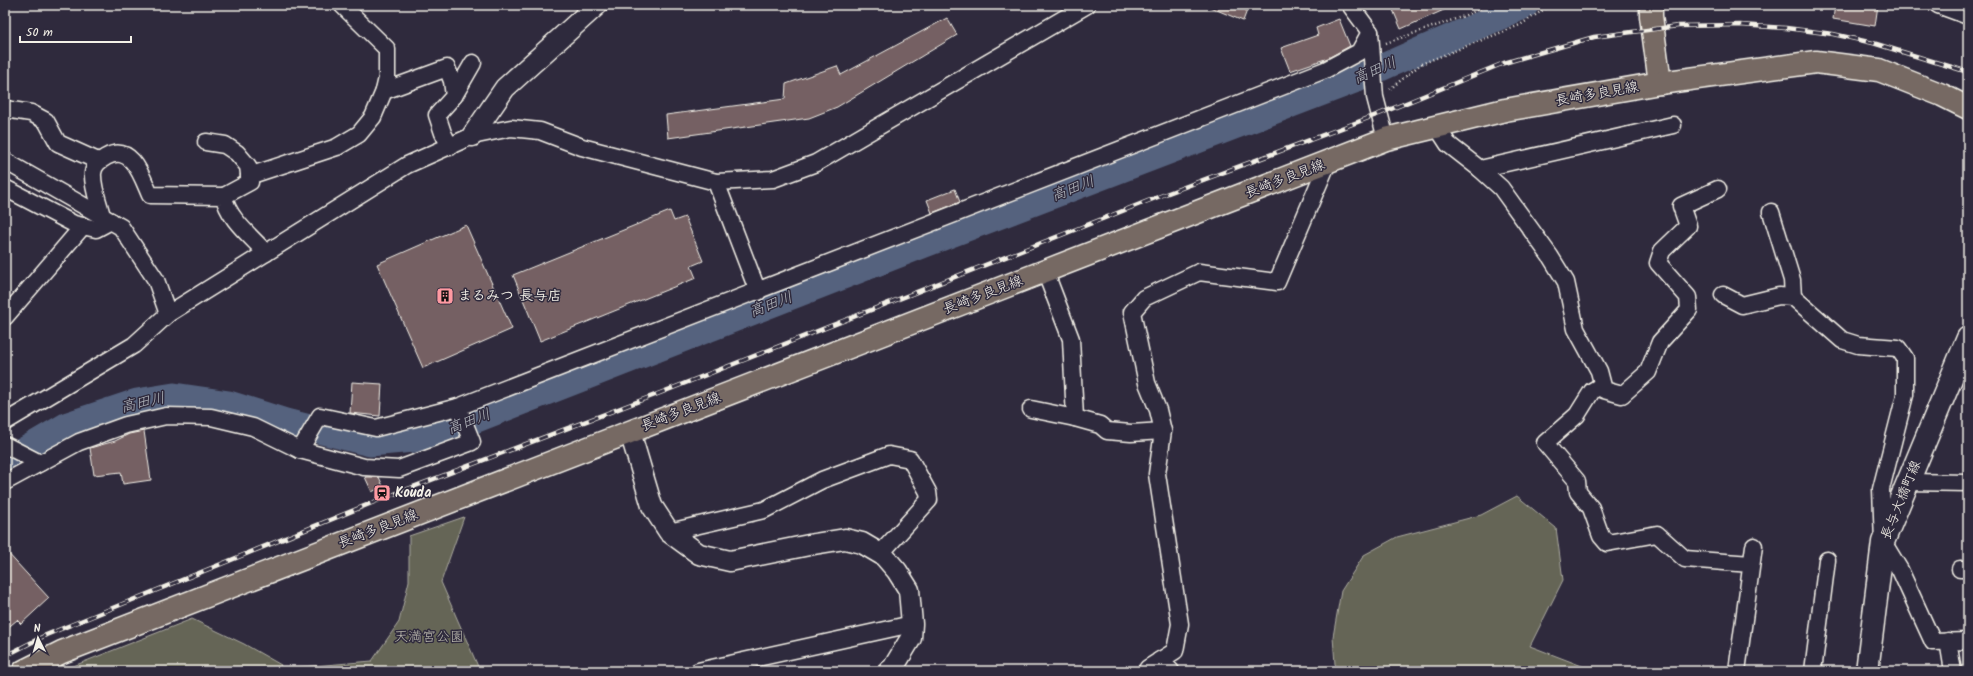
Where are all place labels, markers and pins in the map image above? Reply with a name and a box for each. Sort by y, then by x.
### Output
place label: まるみつ 長与店 [458,285,561,307]
building icon: まるみつ 長与店 [435,286,455,306]
place label: Kouda [395,482,431,504]
station icon: Kouda [372,483,392,503]

